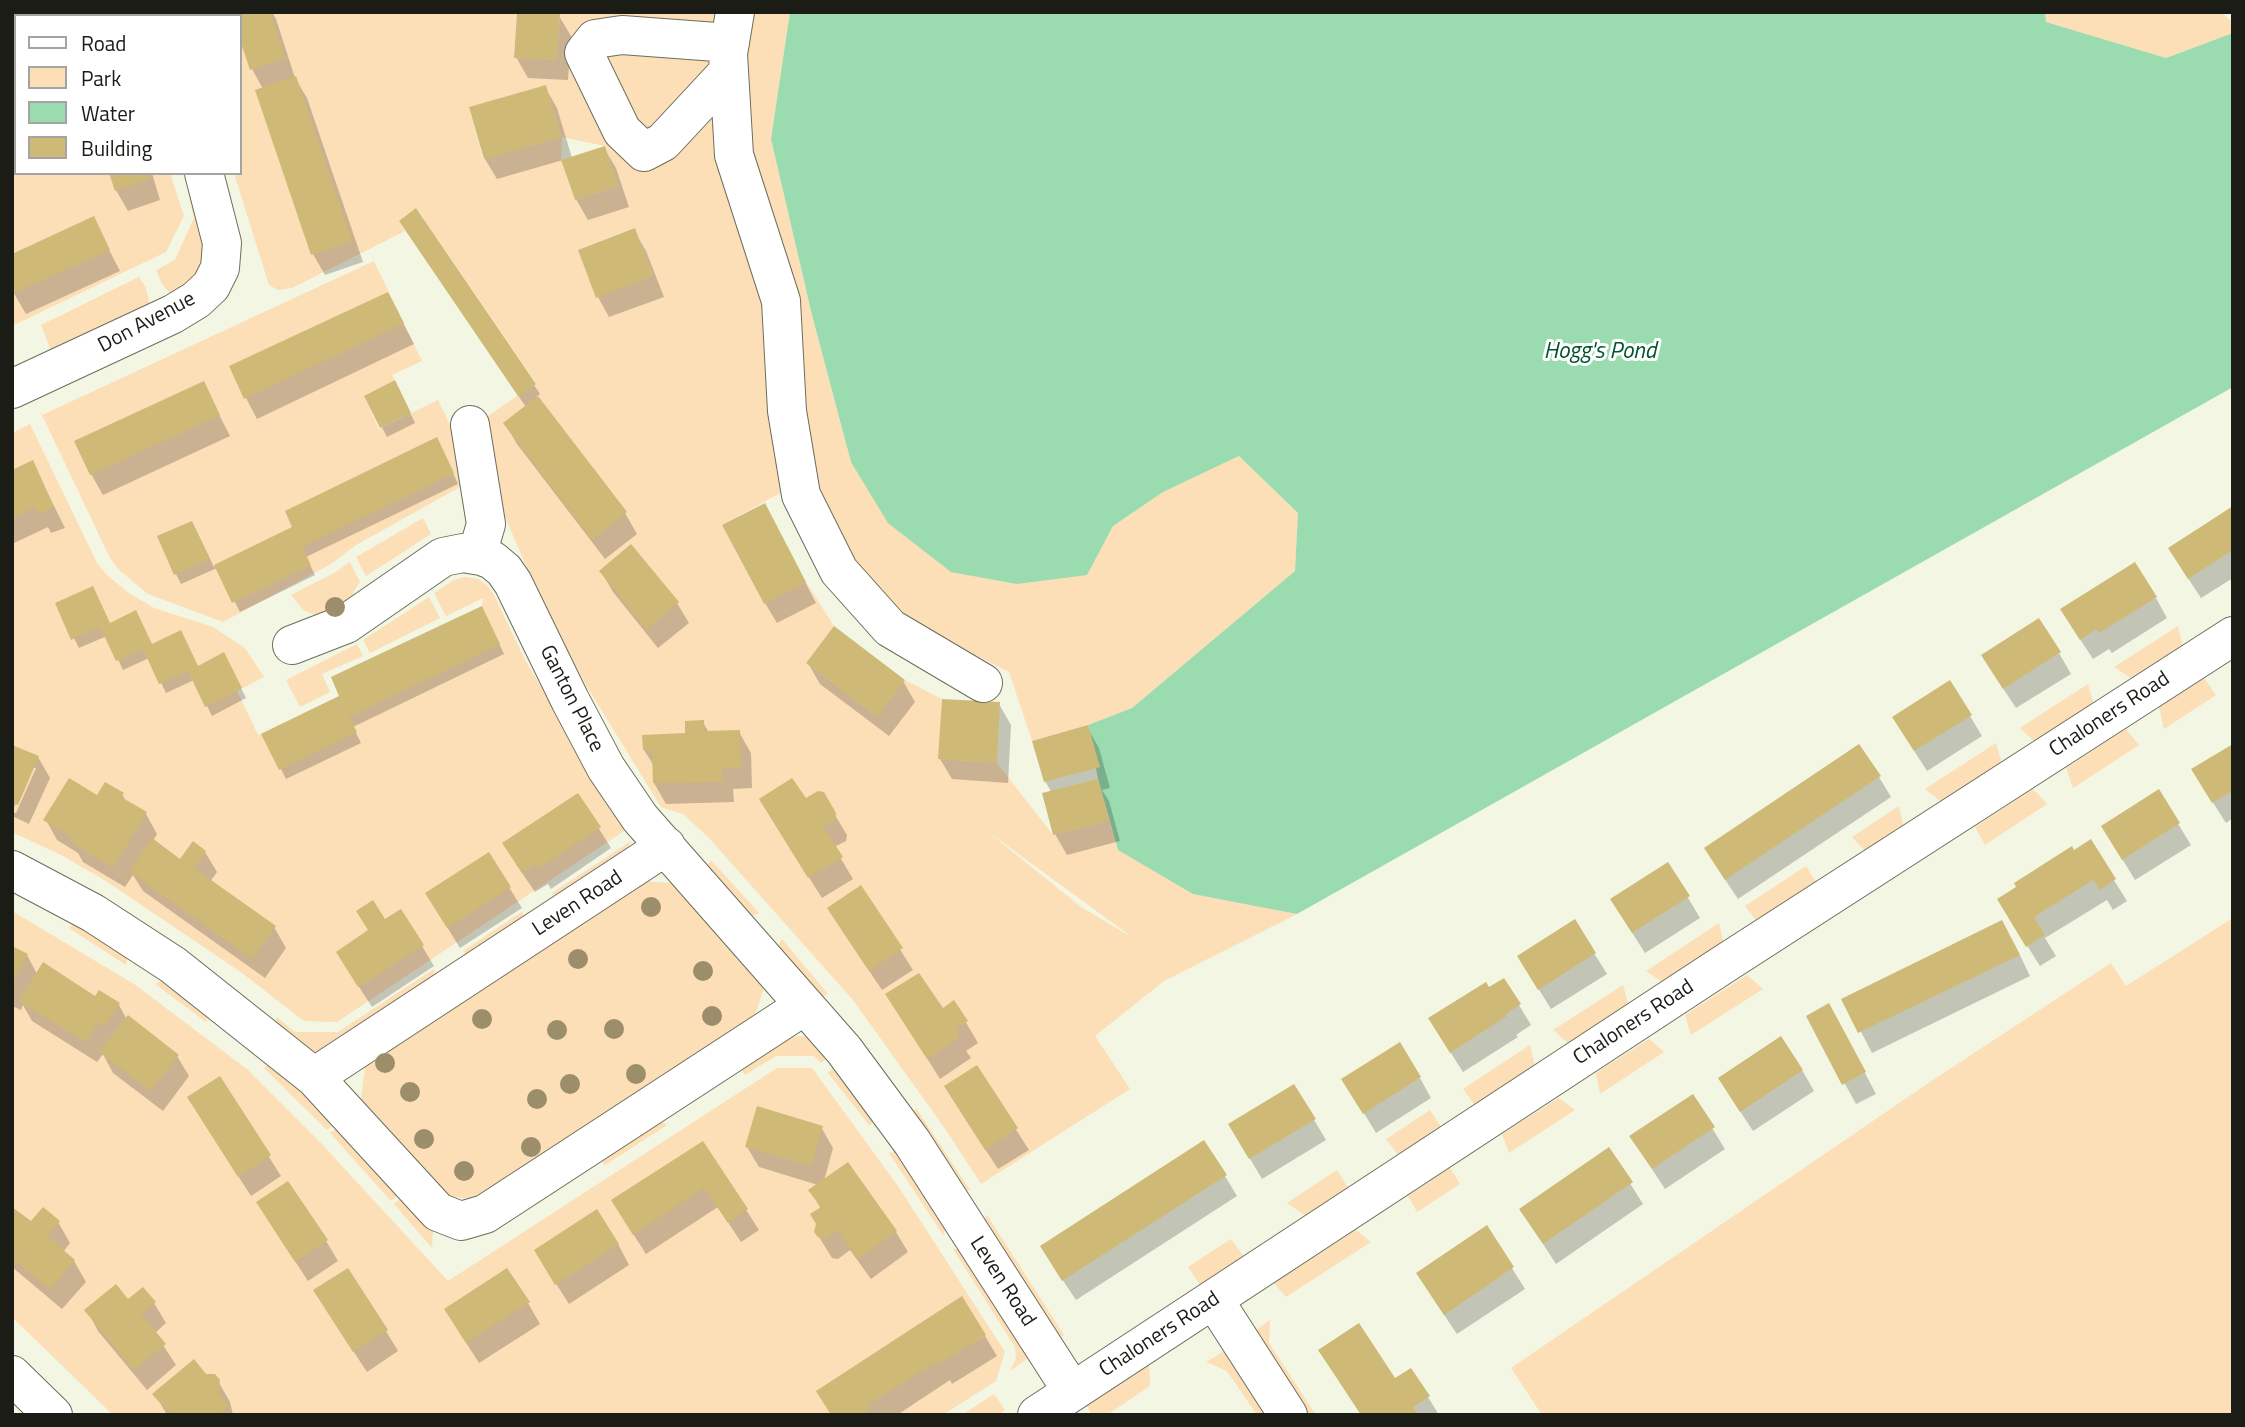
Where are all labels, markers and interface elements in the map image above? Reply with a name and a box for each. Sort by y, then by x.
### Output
legend [14,14,242,175]
text: Road [81,27,126,59]
text: Park [81,62,121,94]
text: Water [81,97,135,129]
text: Building [81,132,152,164]
street label: Don Avenue [94,287,200,359]
water label: Hogg's Pond [1544,338,1656,366]
street label: Ganton Place [533,641,609,757]
street label: Chaloners Road [2045,667,2175,763]
street label: Leven Road [528,866,628,942]
street label: Chaloners Road [1569,975,1699,1071]
street label: Leven Road [964,1232,1040,1332]
street label: Chaloners Road [1095,1287,1225,1383]

